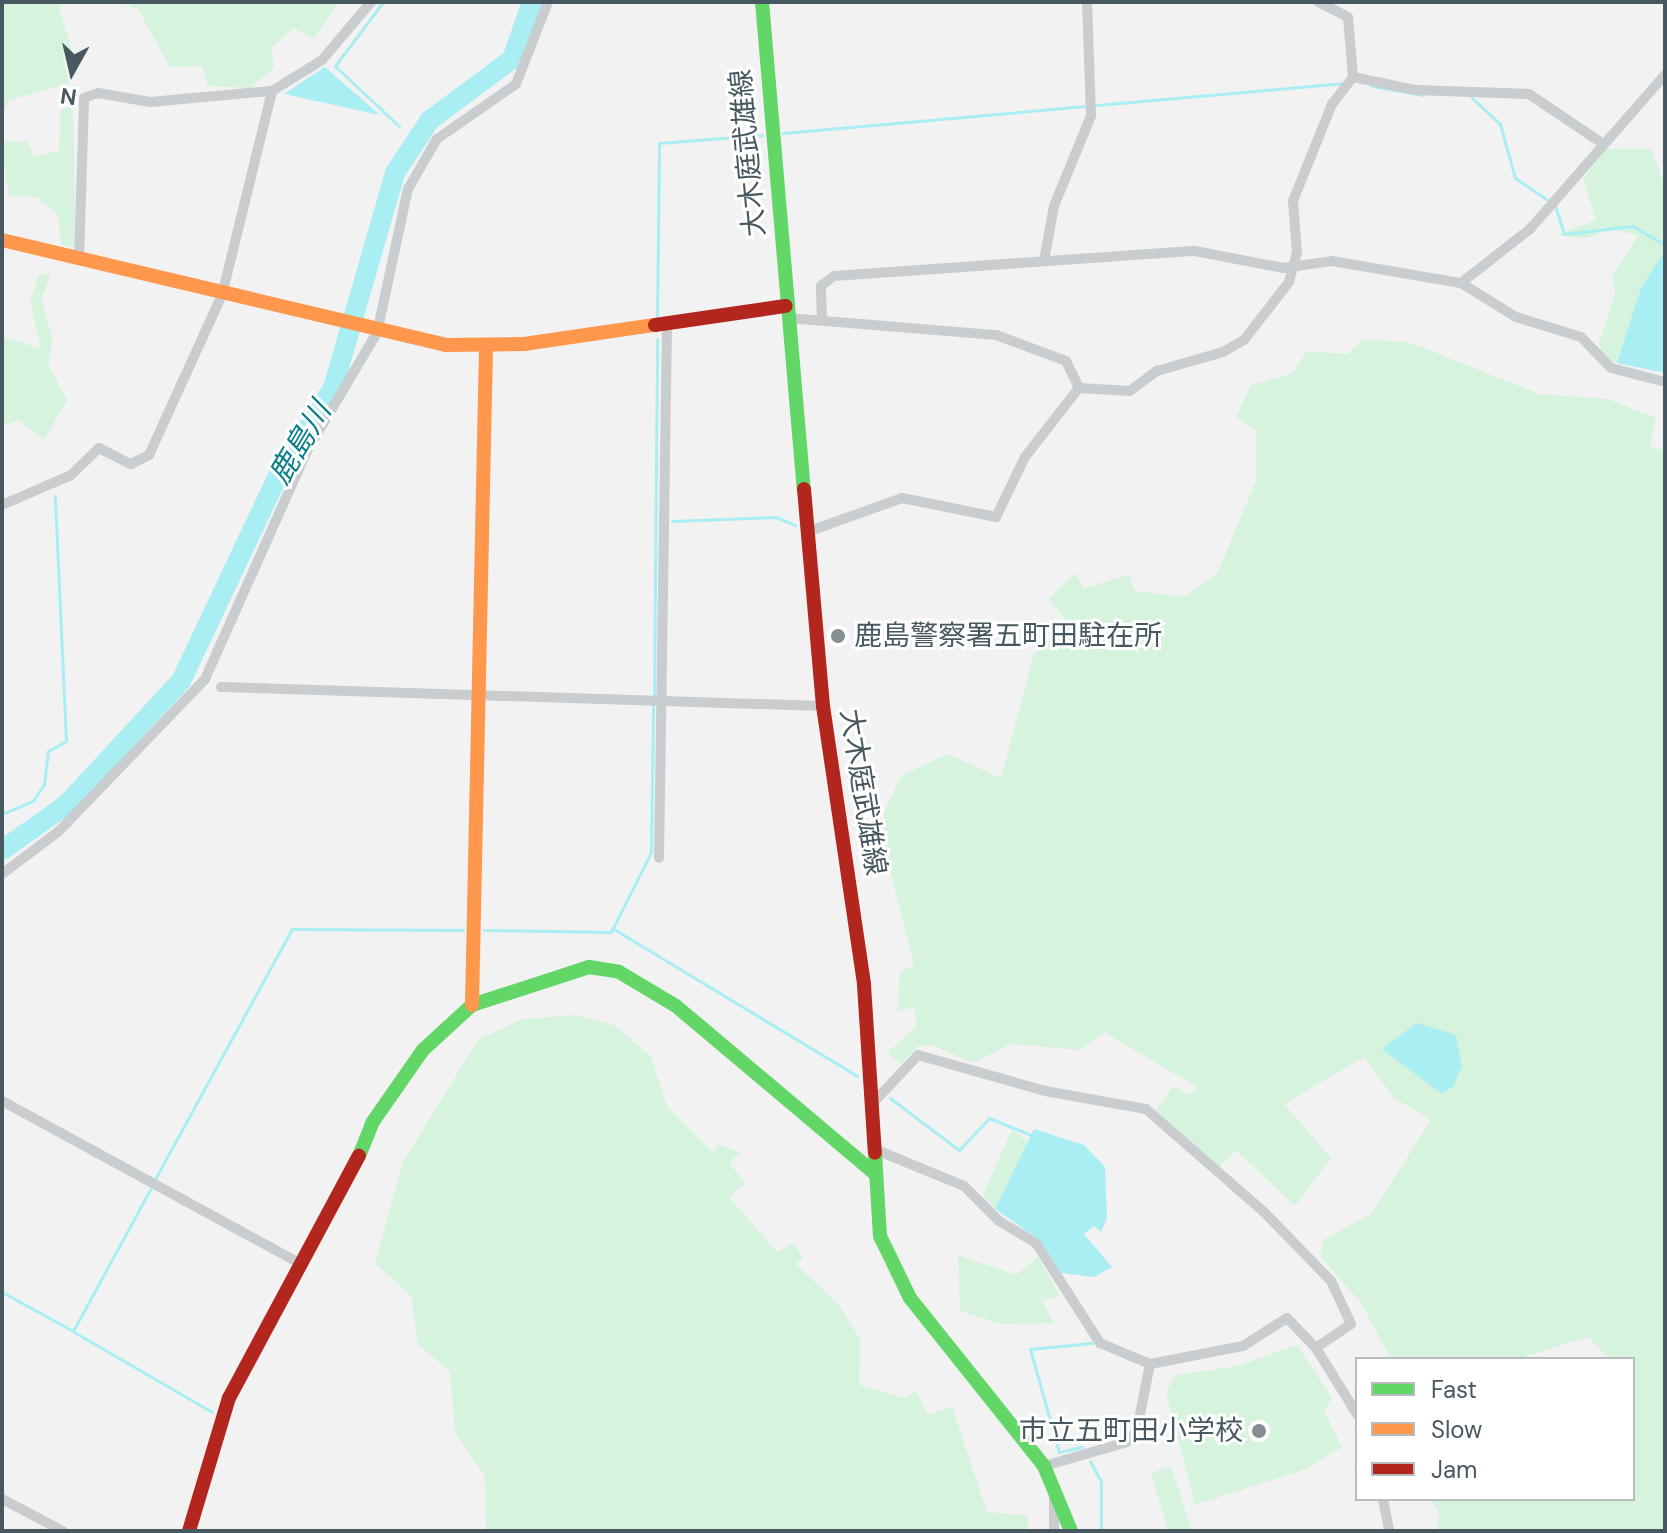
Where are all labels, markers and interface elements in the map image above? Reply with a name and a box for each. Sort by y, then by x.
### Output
north arrow [32,32,112,112]
street label: 大木庭武雄線 [724,68,772,238]
text: N [59,81,79,112]
water label: 鹿島川 [261,395,339,491]
place label: 鹿島警察署五町田駐在所 [854,619,1162,653]
marker: 鹿島警察署五町田駐在所 [829,627,847,645]
street label: 大木庭武雄線 [833,706,893,878]
legend [1355,1357,1635,1501]
text: Fast [1431,1374,1477,1405]
place label: 市立五町田小学校 [1019,1414,1243,1448]
text: Slow [1431,1414,1482,1445]
marker: 市立五町田小学校 [1250,1422,1268,1440]
text: Jam [1431,1454,1477,1485]

